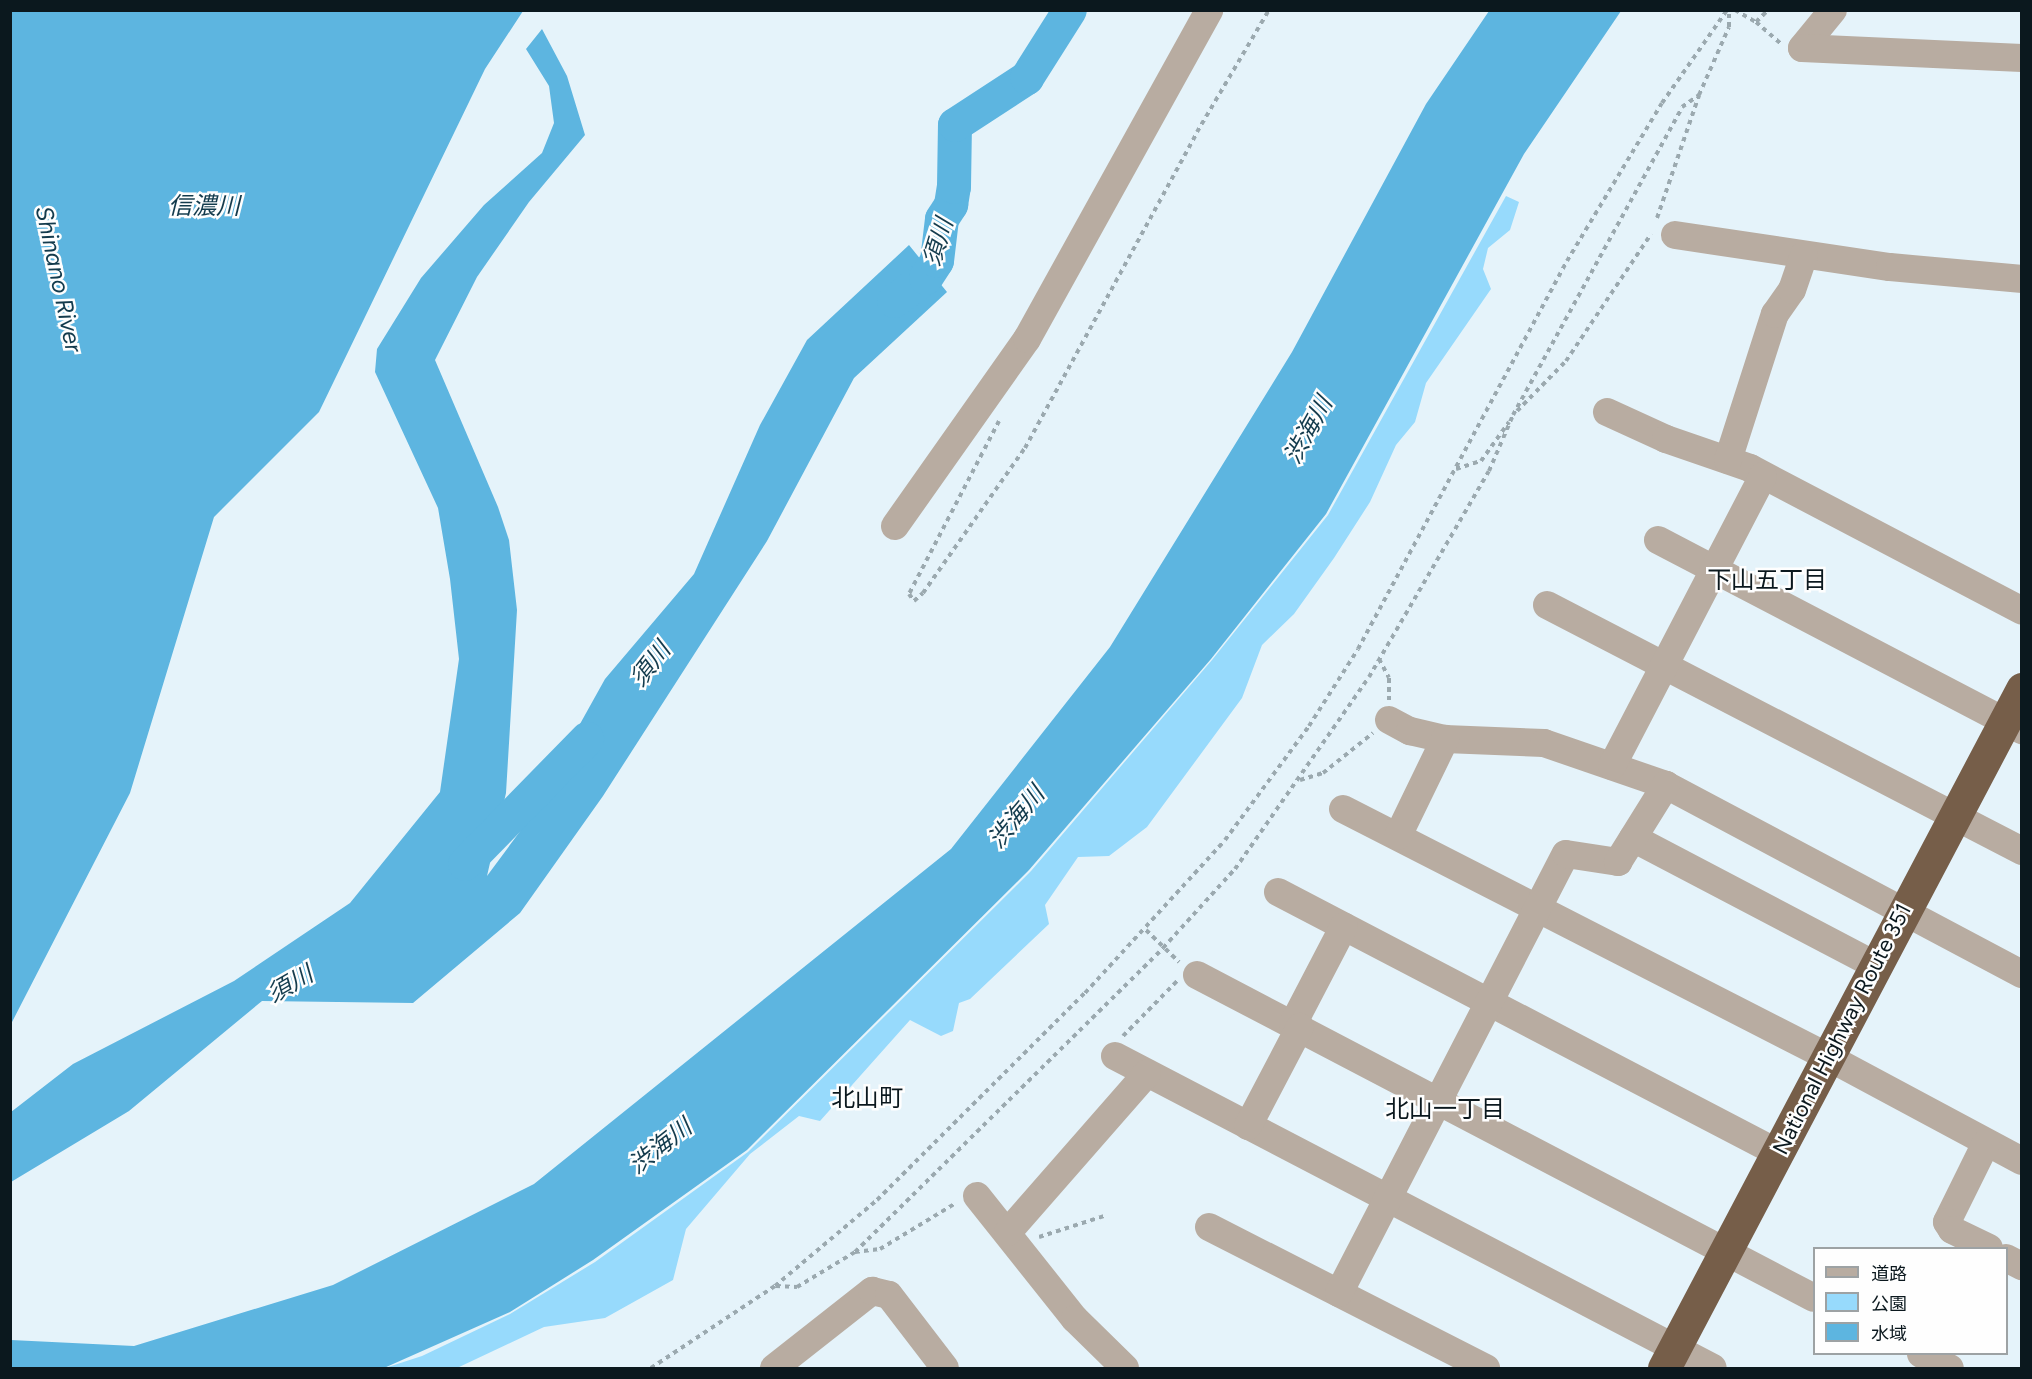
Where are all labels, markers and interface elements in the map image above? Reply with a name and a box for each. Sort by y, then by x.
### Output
water label: 信濃川 [168,192,240,220]
water label: Shinano River [29,203,89,355]
water label: 須川 [917,215,959,269]
water label: 渋海川 [1278,392,1338,468]
district label: 下山五丁目 [1707,566,1827,594]
water label: 須川 [624,636,676,692]
water label: 渋海川 [982,780,1050,854]
street label: National Highway Route 351 [1767,899,1917,1159]
water label: 須川 [262,960,318,1008]
district label: 北山町 [831,1084,903,1112]
district label: 北山一丁目 [1385,1095,1505,1123]
water label: 渋海川 [623,1112,697,1180]
legend [1813,1247,2008,1355]
text: 道路 [1871,1263,1907,1285]
text: 公園 [1871,1293,1907,1315]
text: 水域 [1871,1323,1907,1345]

